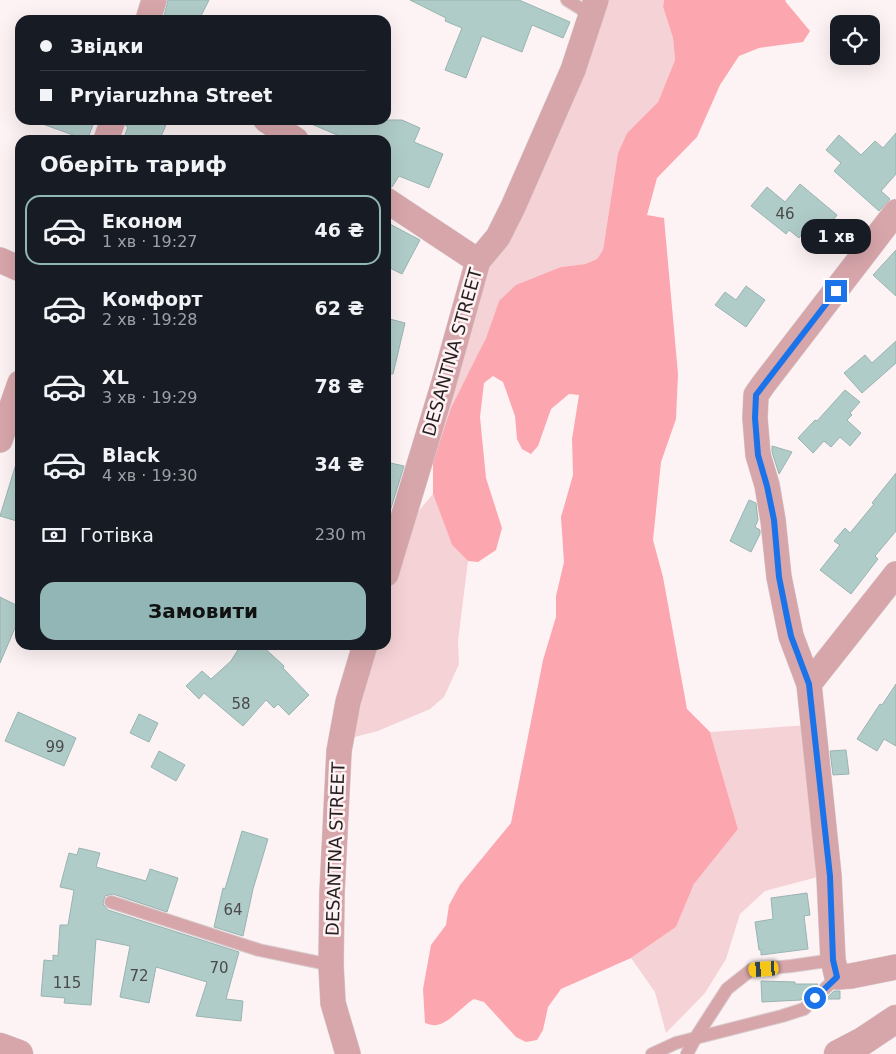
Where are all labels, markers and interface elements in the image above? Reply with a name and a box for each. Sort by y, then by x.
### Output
map controls [830,15,880,65]
button: locate [830,15,880,65]
text: Звідки [70,35,144,57]
text: Pryiaruzhna Street [70,84,272,106]
text: Оберіть тариф [40,152,227,177]
house number: 46 [775,205,795,223]
icon: car [42,208,87,253]
text: Економ [102,210,183,232]
callout: 1 хв [801,218,871,254]
text: 46 ₴ [315,219,364,241]
text: 1 хв [817,227,855,246]
text: 1 хв · 19:27 [102,232,198,251]
street label: DESANTNA STREET [418,265,486,438]
route end [825,280,847,302]
icon: car [42,286,87,331]
text: Комфорт [102,288,203,310]
text: 62 ₴ [315,297,364,319]
text: 2 хв · 19:28 [102,310,198,329]
icon: car [42,364,87,409]
text: XL [102,366,129,388]
text: 78 ₴ [315,375,364,397]
text: 3 хв · 19:29 [102,388,198,407]
icon: car [42,442,87,487]
text: Black [102,444,160,466]
text: 34 ₴ [315,453,364,475]
text: 4 хв · 19:30 [102,466,198,485]
icon: cash [40,521,68,549]
text: Готівка [80,524,154,546]
text: 230 m [315,525,366,544]
button: Замовити [40,582,366,640]
house number: 58 [231,695,251,713]
house number: 99 [45,738,65,756]
street label: DESANTNA STREET [321,761,349,936]
house number: 64 [223,901,243,919]
house number: 70 [209,959,229,977]
car [748,960,779,978]
house number: 72 [129,967,149,985]
house number: 115 [53,974,81,992]
route start [804,987,826,1009]

